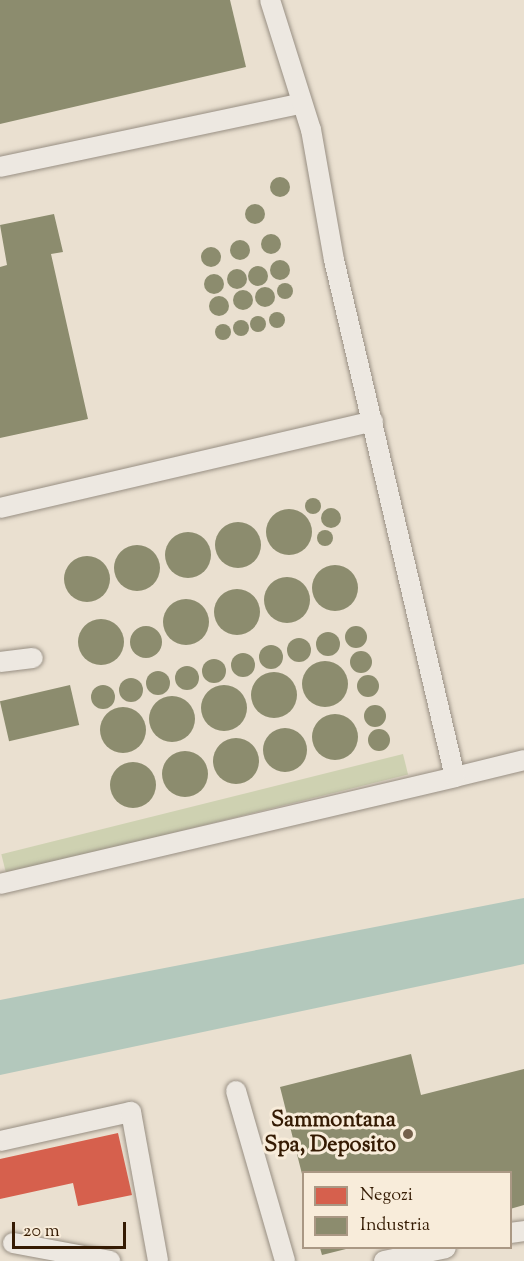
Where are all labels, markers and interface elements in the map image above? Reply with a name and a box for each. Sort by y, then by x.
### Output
place label: Sammontana Spa, Deposito [264,1108,396,1160]
marker: Sammontana Spa, Deposito [401,1127,415,1141]
legend [302,1171,512,1249]
text: Negozi [360,1183,413,1209]
scale bar [15,1210,129,1248]
text: Industria [360,1213,430,1239]
text: 20 m [23,1219,60,1245]

